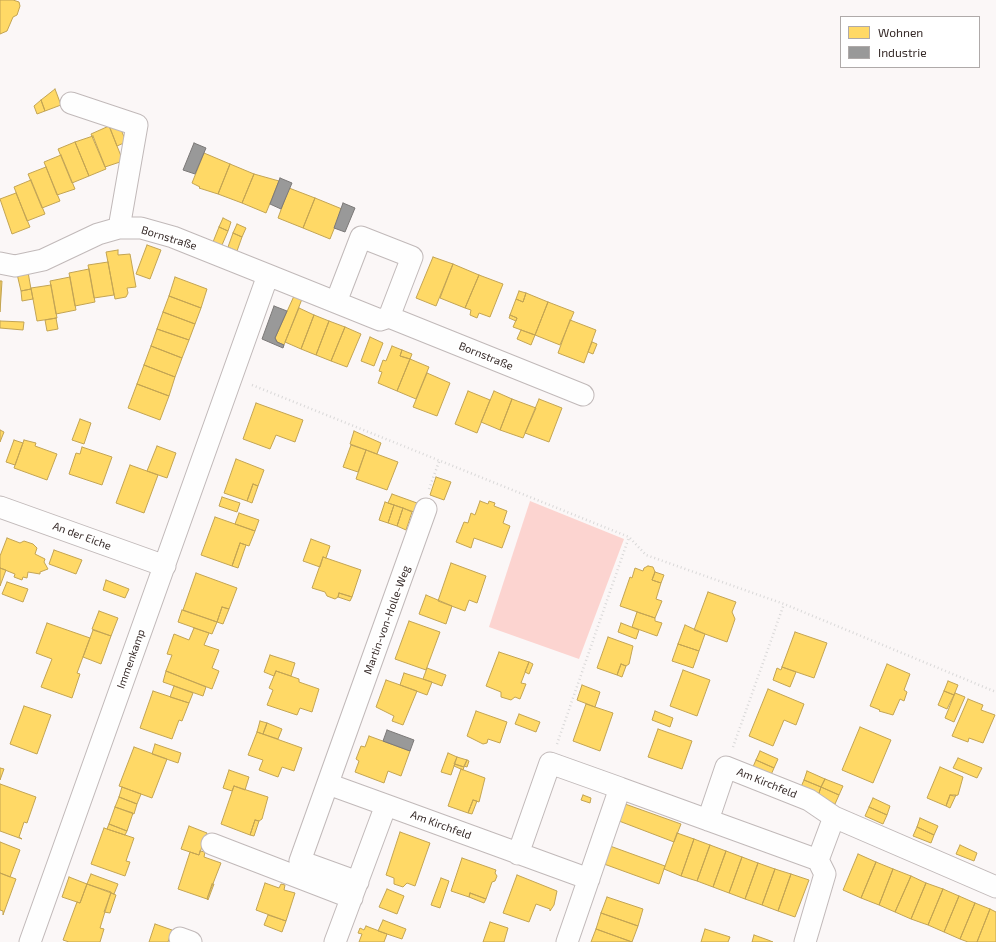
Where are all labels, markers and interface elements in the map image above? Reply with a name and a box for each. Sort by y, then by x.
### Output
legend [840,16,980,68]
text: Wohnen [878,25,923,39]
text: Industrie [878,45,927,59]
street label: Bornstraße [140,223,198,253]
street label: Bornstraße [457,339,515,373]
street label: An der Eiche [51,519,113,553]
street label: Martin-von-Holle-Weg [361,564,413,676]
street label: Immenkamp [114,628,148,690]
street label: Am Kirchfeld [735,765,799,801]
street label: Am Kirchfeld [409,808,473,842]

